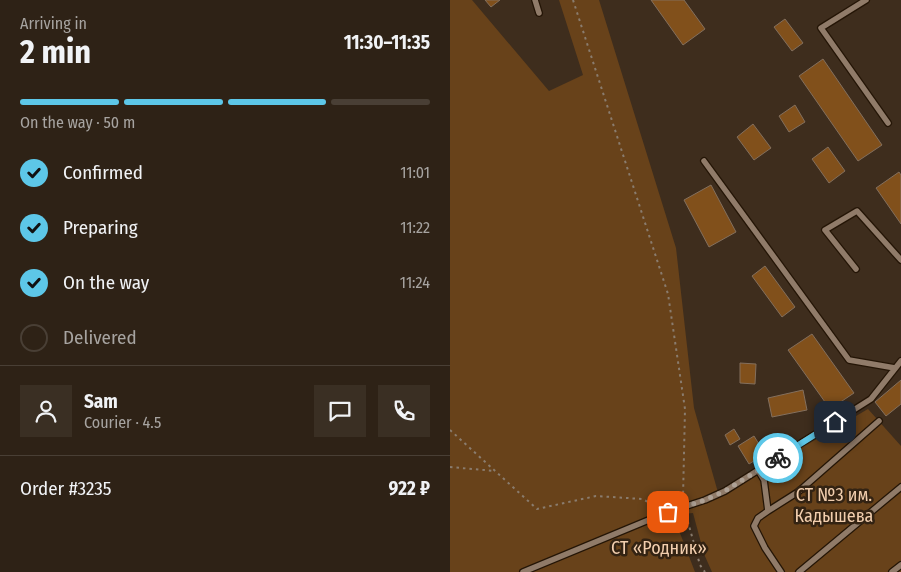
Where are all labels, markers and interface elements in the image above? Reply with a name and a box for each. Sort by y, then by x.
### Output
text: Arriving in [20,14,87,33]
text: 11:30–11:35 [344,31,430,54]
text: 2 min [20,33,91,71]
text: On the way · 50 m [20,113,135,132]
icon: check [20,159,48,187]
text: Confirmed [63,161,143,184]
text: 11:01 [400,163,430,182]
icon: check [20,214,48,242]
text: Preparing [63,216,138,239]
text: 11:22 [400,218,430,237]
icon: check [20,269,48,297]
text: On the way [63,271,149,294]
text: 11:24 [400,273,430,292]
text: Delivered [63,326,137,349]
button: person [20,385,72,437]
button: chat [314,385,366,437]
button: phone [378,385,430,437]
text: Sam [84,390,118,413]
pin [814,401,856,443]
icon: home [821,408,849,436]
text: Courier · 4.5 [84,413,161,432]
courier [753,433,803,483]
icon: bike [764,444,792,472]
text: Order #3235 [20,477,112,500]
text: 922 ₽ [389,477,430,500]
park label: СТ №3 им. Кадышева [795,484,874,527]
pin [647,491,689,533]
icon: bag [654,498,682,526]
park label: СТ «Родник» [611,537,707,559]

